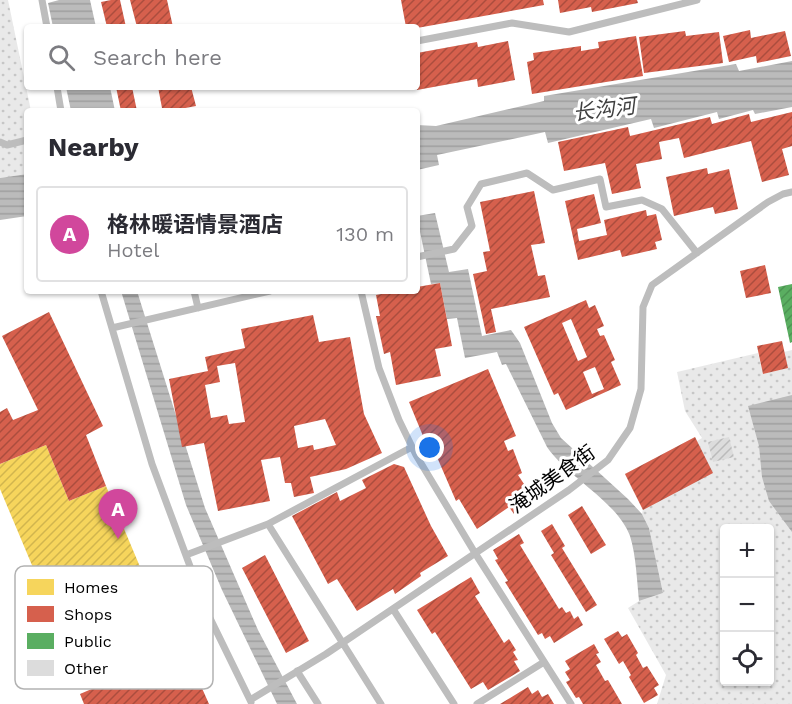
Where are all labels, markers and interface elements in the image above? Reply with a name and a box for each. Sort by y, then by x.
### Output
search box [24,24,420,90]
icon: search [45,41,78,74]
text: Search here [93,45,222,70]
water label: 长沟河 [571,92,641,125]
text: Nearby [48,132,139,162]
text: 格林暖语情景酒店 [107,212,283,237]
text: A [63,222,76,246]
text: 130 m [336,222,394,246]
text: Hotel [107,238,159,262]
your location [415,433,444,462]
street label: 淹城美食街 [504,440,600,518]
pin: A [98,490,138,539]
map controls [720,524,774,686]
button: + [720,524,774,578]
legend [15,566,213,689]
text: Homes [64,578,118,597]
button: − [720,578,774,632]
text: Shops [64,605,112,624]
text: Public [64,632,112,651]
button: locate [720,632,774,686]
text: Other [64,659,109,678]

